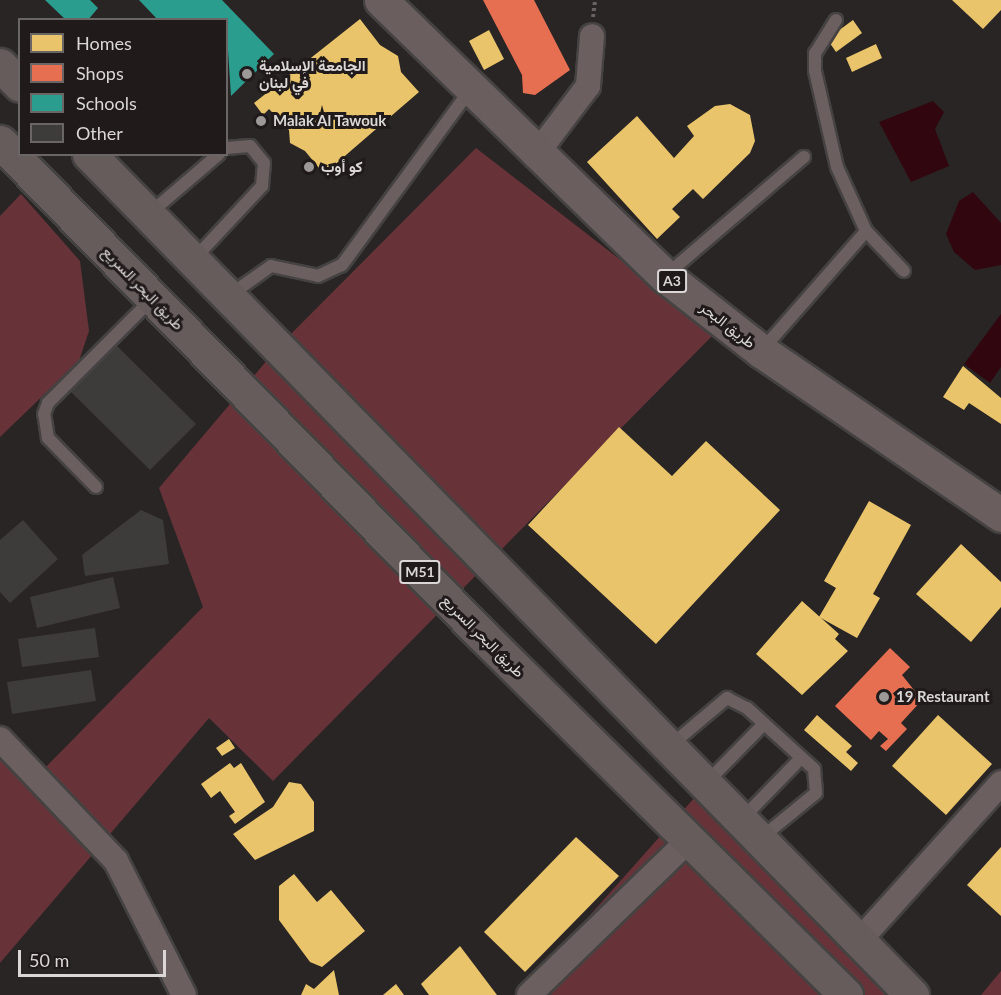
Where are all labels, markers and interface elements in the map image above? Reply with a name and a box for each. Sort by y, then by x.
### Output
legend [18,18,228,156]
text: Homes [76,32,132,54]
place label: الجامعة الإسلامية في لبنان [259,56,366,91]
text: Shops [76,62,124,84]
marker: الجامعة الإسلامية في لبنان [240,67,254,81]
text: Schools [76,92,137,114]
place label: Malak Al Tawouk [273,112,387,130]
marker: Malak Al Tawouk [254,114,268,128]
text: Other [76,122,123,144]
place label: كو أوب [321,158,362,176]
marker: كو أوب [302,160,316,174]
street label: طريق البحر السريع [99,242,187,334]
road number: A3 [657,270,687,292]
street label: طريق البحر [697,298,759,352]
road number: M51 [399,561,441,583]
street label: طريق البحر السريع [438,591,528,681]
place label: 19 Restaurant [896,688,989,706]
marker: 19 Restaurant [877,690,891,704]
scale bar [21,938,170,976]
text: 50 m [29,949,69,971]

